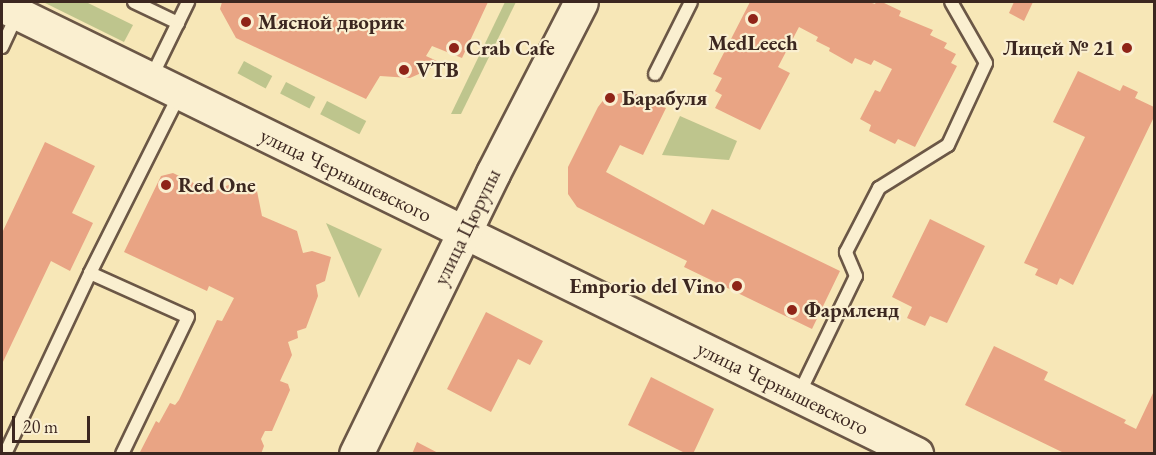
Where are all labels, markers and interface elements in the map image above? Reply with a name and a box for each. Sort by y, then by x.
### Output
place label: Мясной дворик [258,9,404,35]
marker: MedLeech [744,10,762,28]
marker: Мясной дворик [239,15,253,29]
place label: MedLeech [708,30,798,56]
place label: Crab Cafe [466,35,555,61]
place label: Лицей № 21 [1003,35,1115,61]
marker: Crab Cafe [447,41,461,55]
marker: Лицей № 21 [1120,41,1134,55]
place label: VTB [416,57,459,83]
marker: VTB [397,63,411,77]
place label: Барабуля [622,85,707,111]
marker: Барабуля [603,91,617,105]
street label: улица Чернышевского [256,122,436,228]
street label: улица Цюрупы [428,165,506,289]
place label: Red One [178,172,256,198]
marker: Red One [159,178,173,192]
place label: Emporio del Vino [570,273,725,299]
marker: Emporio del Vino [730,279,744,293]
place label: Фармленд [804,297,899,323]
marker: Фармленд [785,303,799,317]
street label: улица Чернышевского [693,335,873,441]
scale bar [15,404,93,442]
text: 20 m [23,415,58,438]

